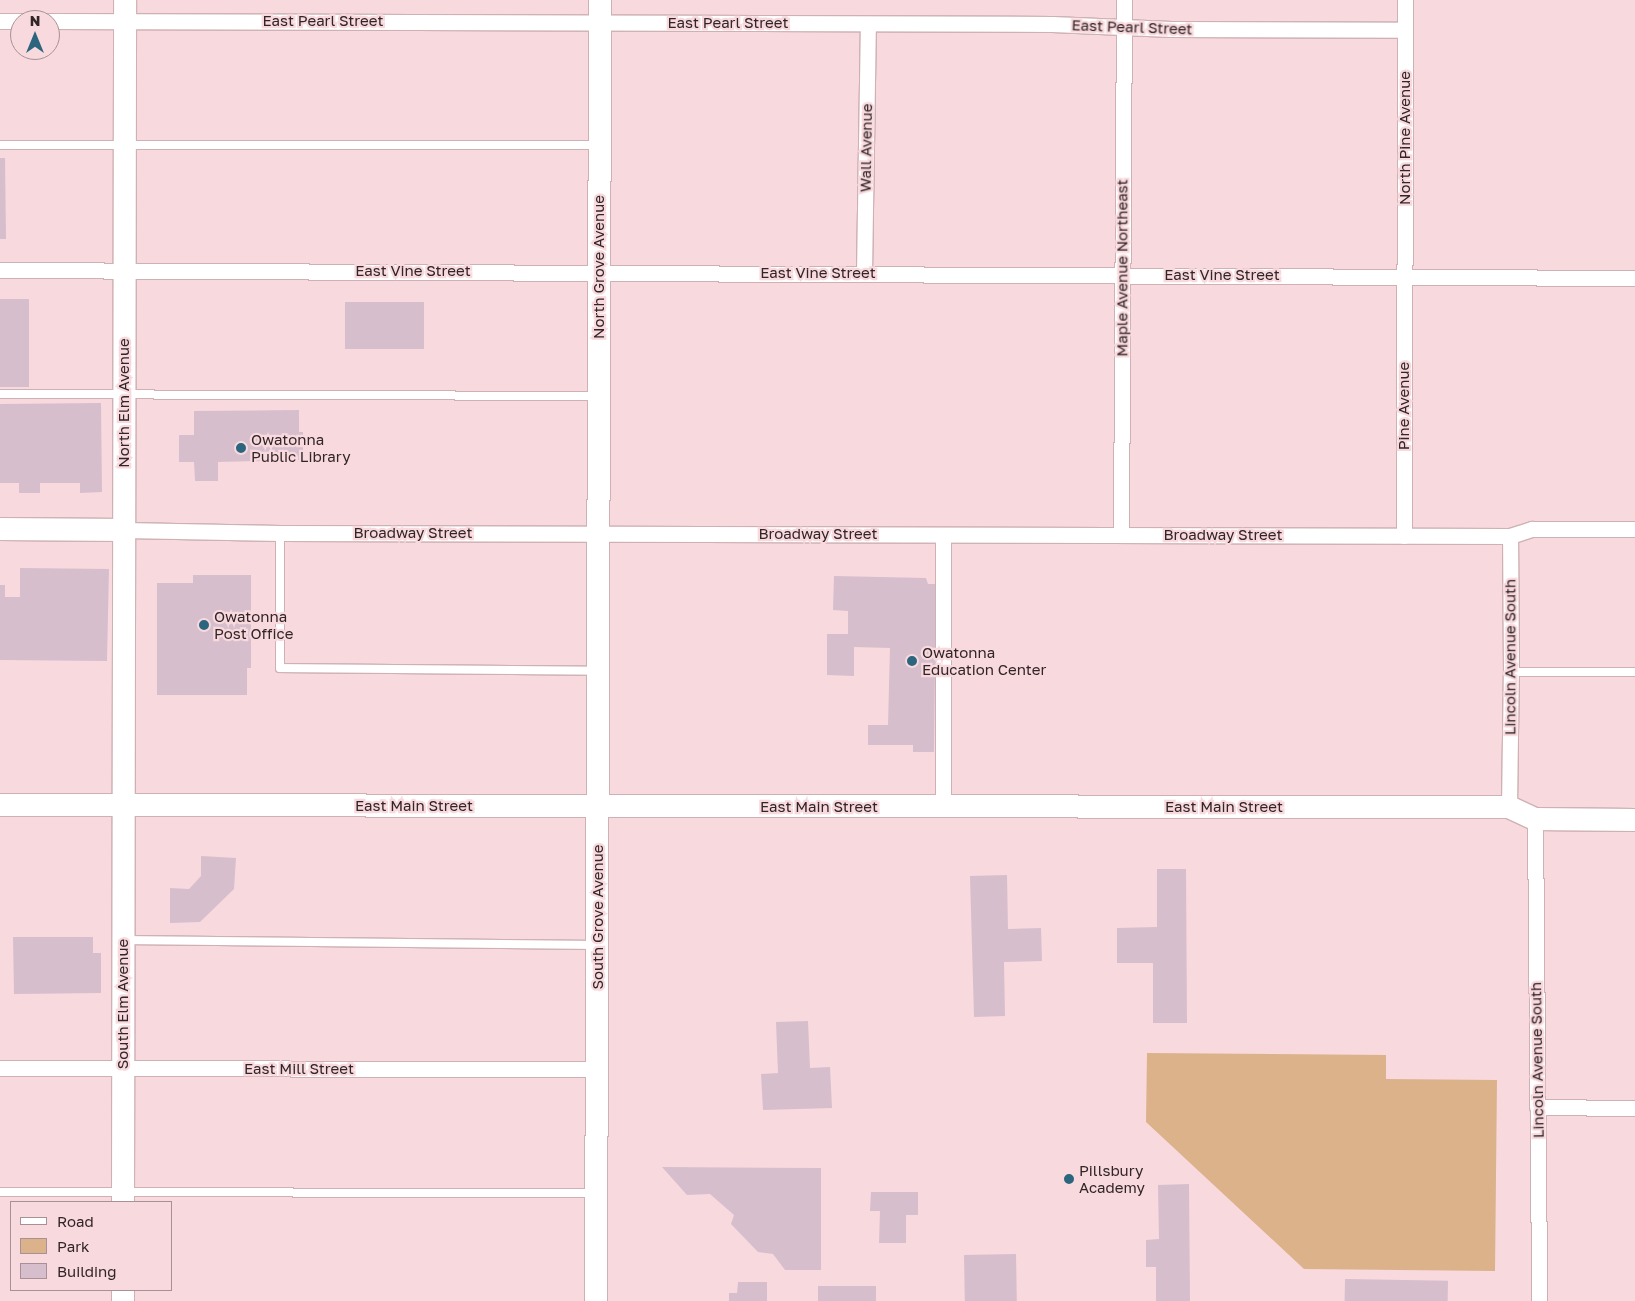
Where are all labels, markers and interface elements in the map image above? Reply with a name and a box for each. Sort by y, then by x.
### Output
north arrow [10,10,60,60]
text: N [30,12,40,29]
street label: East Pearl Street [263,12,383,30]
street label: East Pearl Street [668,14,788,32]
street label: East Pearl Street [1071,16,1193,38]
street label: North Pine Avenue [1396,71,1414,205]
street label: Wall Avenue [856,104,876,192]
street label: Maple Avenue Northeast [1113,179,1131,357]
street label: North Grove Avenue [590,195,608,339]
street label: East Vine Street [355,262,471,280]
street label: East Vine Street [760,264,876,282]
street label: East Vine Street [1164,266,1280,284]
street label: North Elm Avenue [115,338,133,468]
street label: Pine Avenue [1395,362,1413,450]
place label: Owatonna Public Library [251,430,351,465]
marker: Owatonna Public Library [235,442,247,454]
street label: Broadway Street [353,524,473,542]
street label: Broadway Street [758,525,878,543]
street label: Broadway Street [1163,526,1283,544]
street label: Lincoln Avenue South [1501,579,1519,735]
place label: Owatonna Post Office [214,607,293,642]
marker: Owatonna Post Office [198,619,210,631]
place label: Owatonna Education Center [922,643,1046,678]
marker: Owatonna Education Center [906,655,918,667]
street label: East Main Street [355,797,473,815]
street label: East Main Street [760,798,878,816]
street label: East Main Street [1165,798,1283,816]
street label: South Grove Avenue [589,844,607,990]
street label: South Elm Avenue [114,939,132,1069]
street label: Lincoln Avenue South [1527,982,1547,1138]
street label: East Mill Street [244,1060,354,1078]
place label: Pillsbury Academy [1079,1161,1145,1196]
marker: Pillsbury Academy [1063,1173,1075,1185]
legend [10,1201,172,1291]
text: Road [57,1212,94,1230]
text: Park [57,1237,89,1255]
text: Building [57,1262,117,1280]

